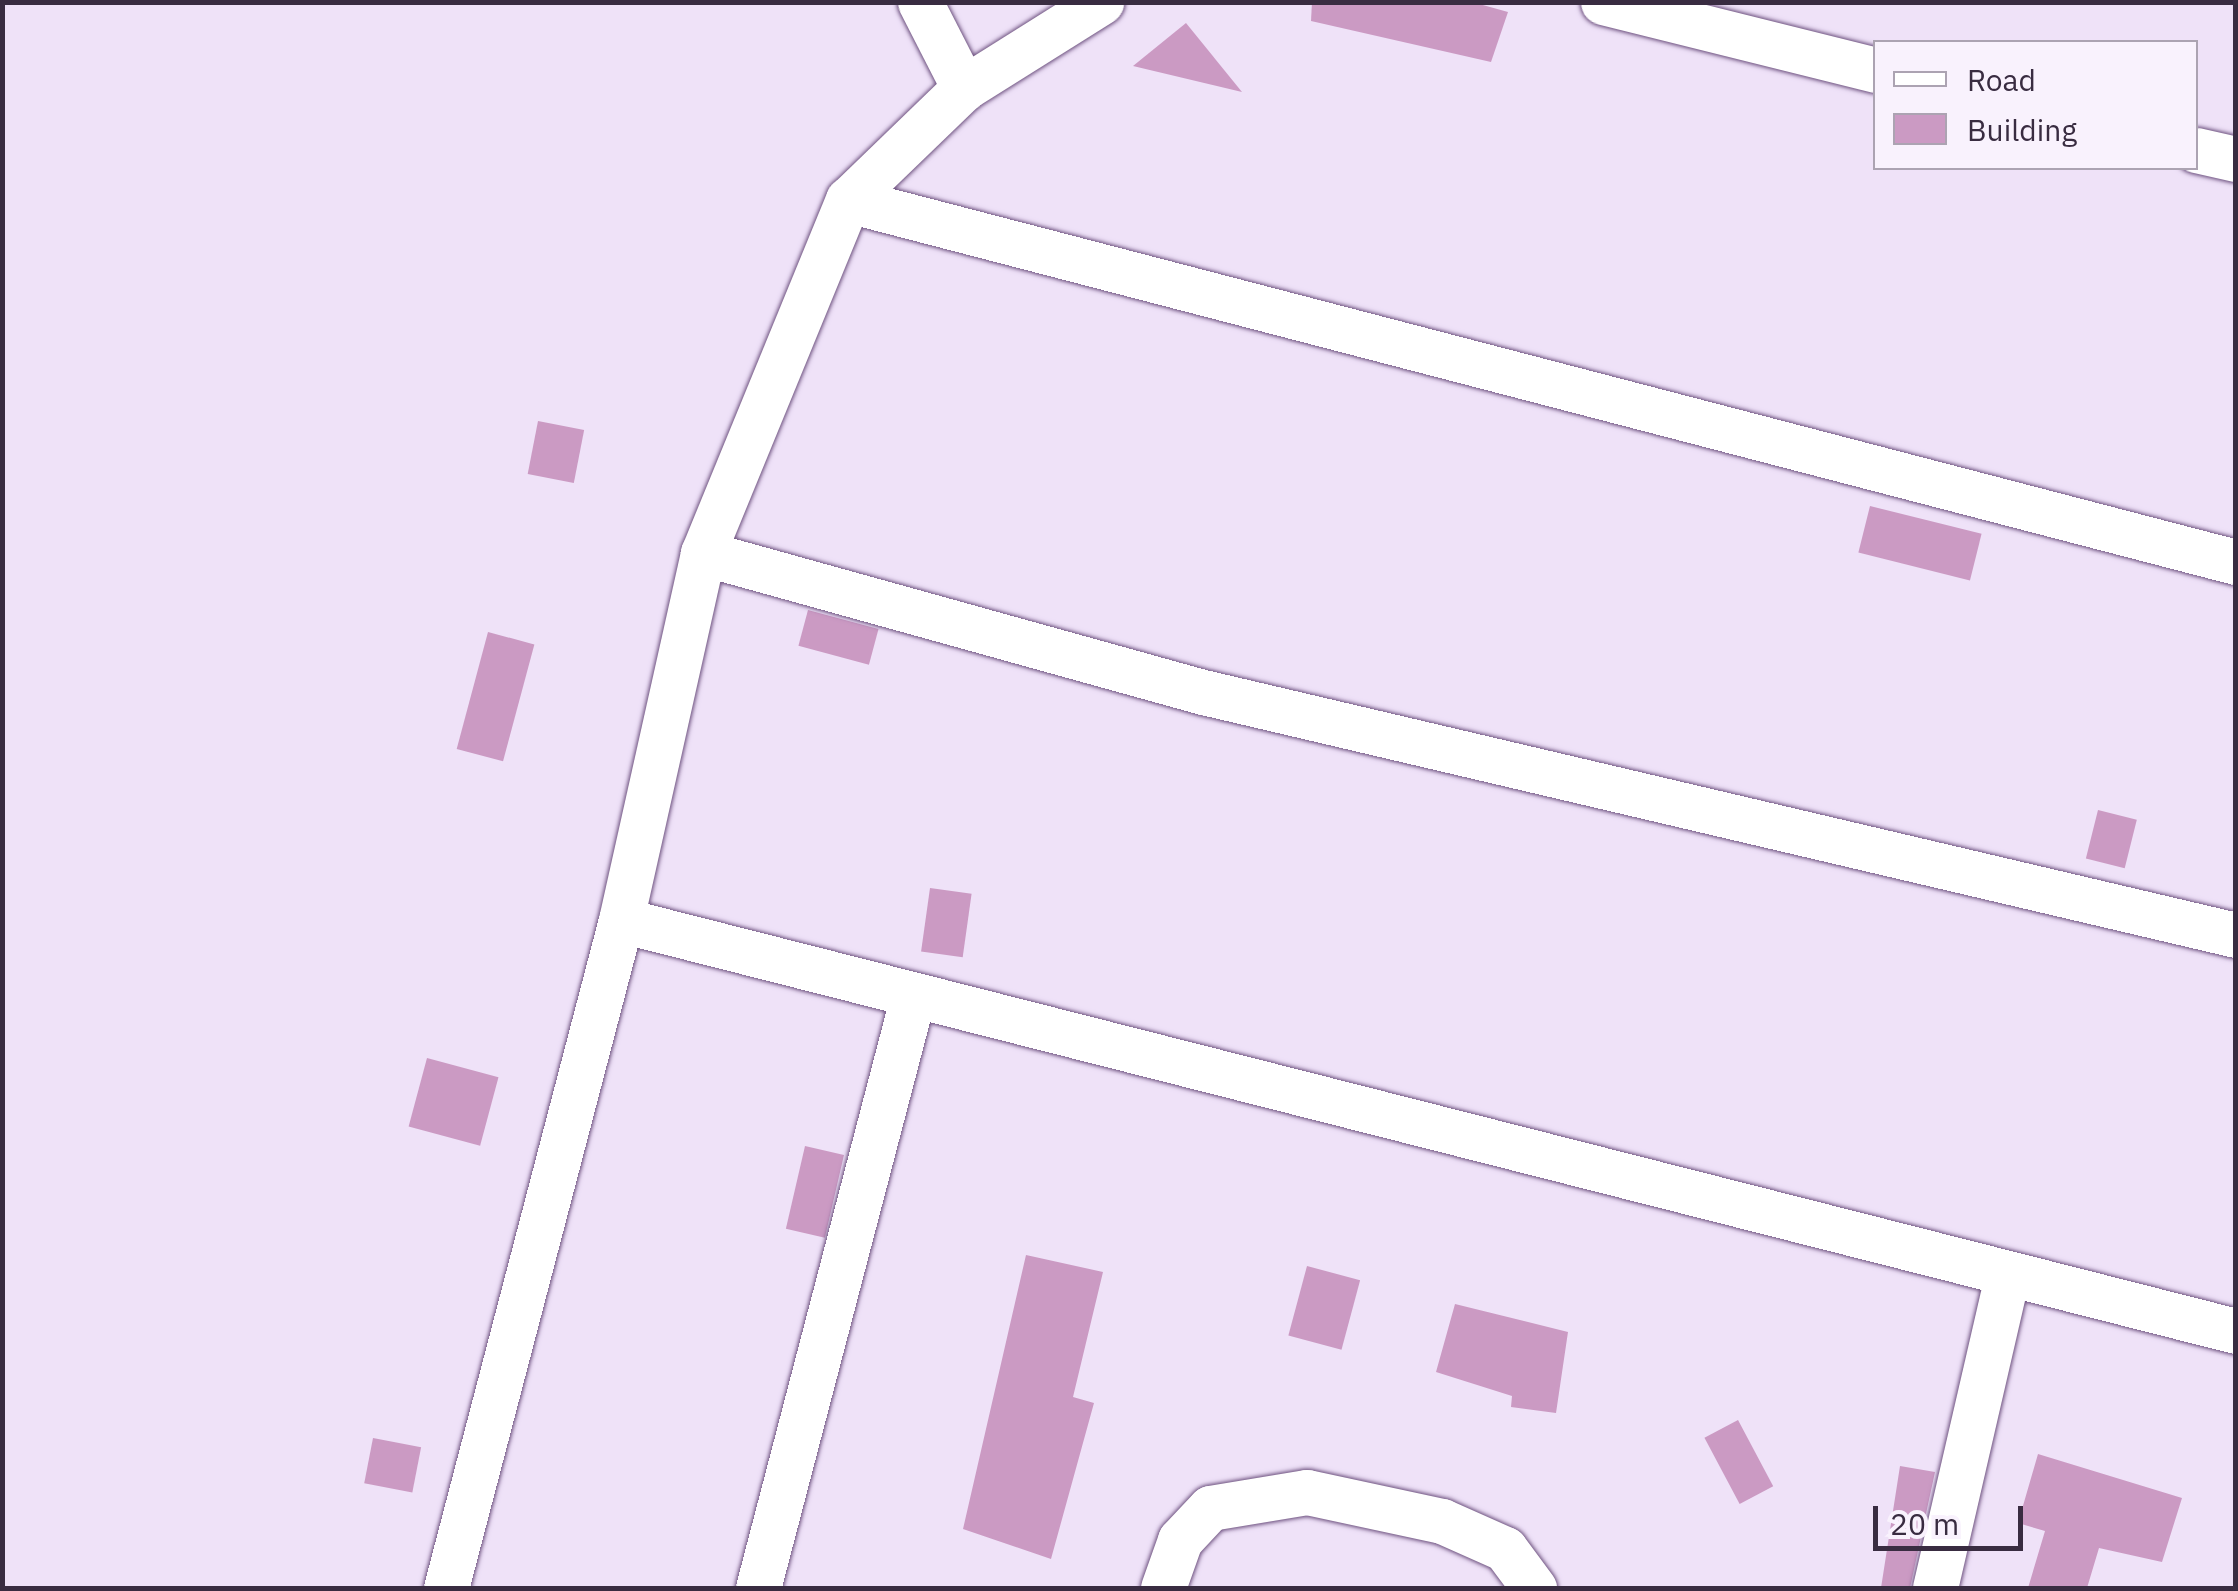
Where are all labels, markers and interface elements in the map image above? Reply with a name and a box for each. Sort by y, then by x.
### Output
legend [1873,40,2198,170]
text: Road [1967,60,2036,99]
text: Building [1967,110,2077,149]
scale bar [1878,1486,2028,1548]
text: 20 m [1890,1504,1959,1543]

